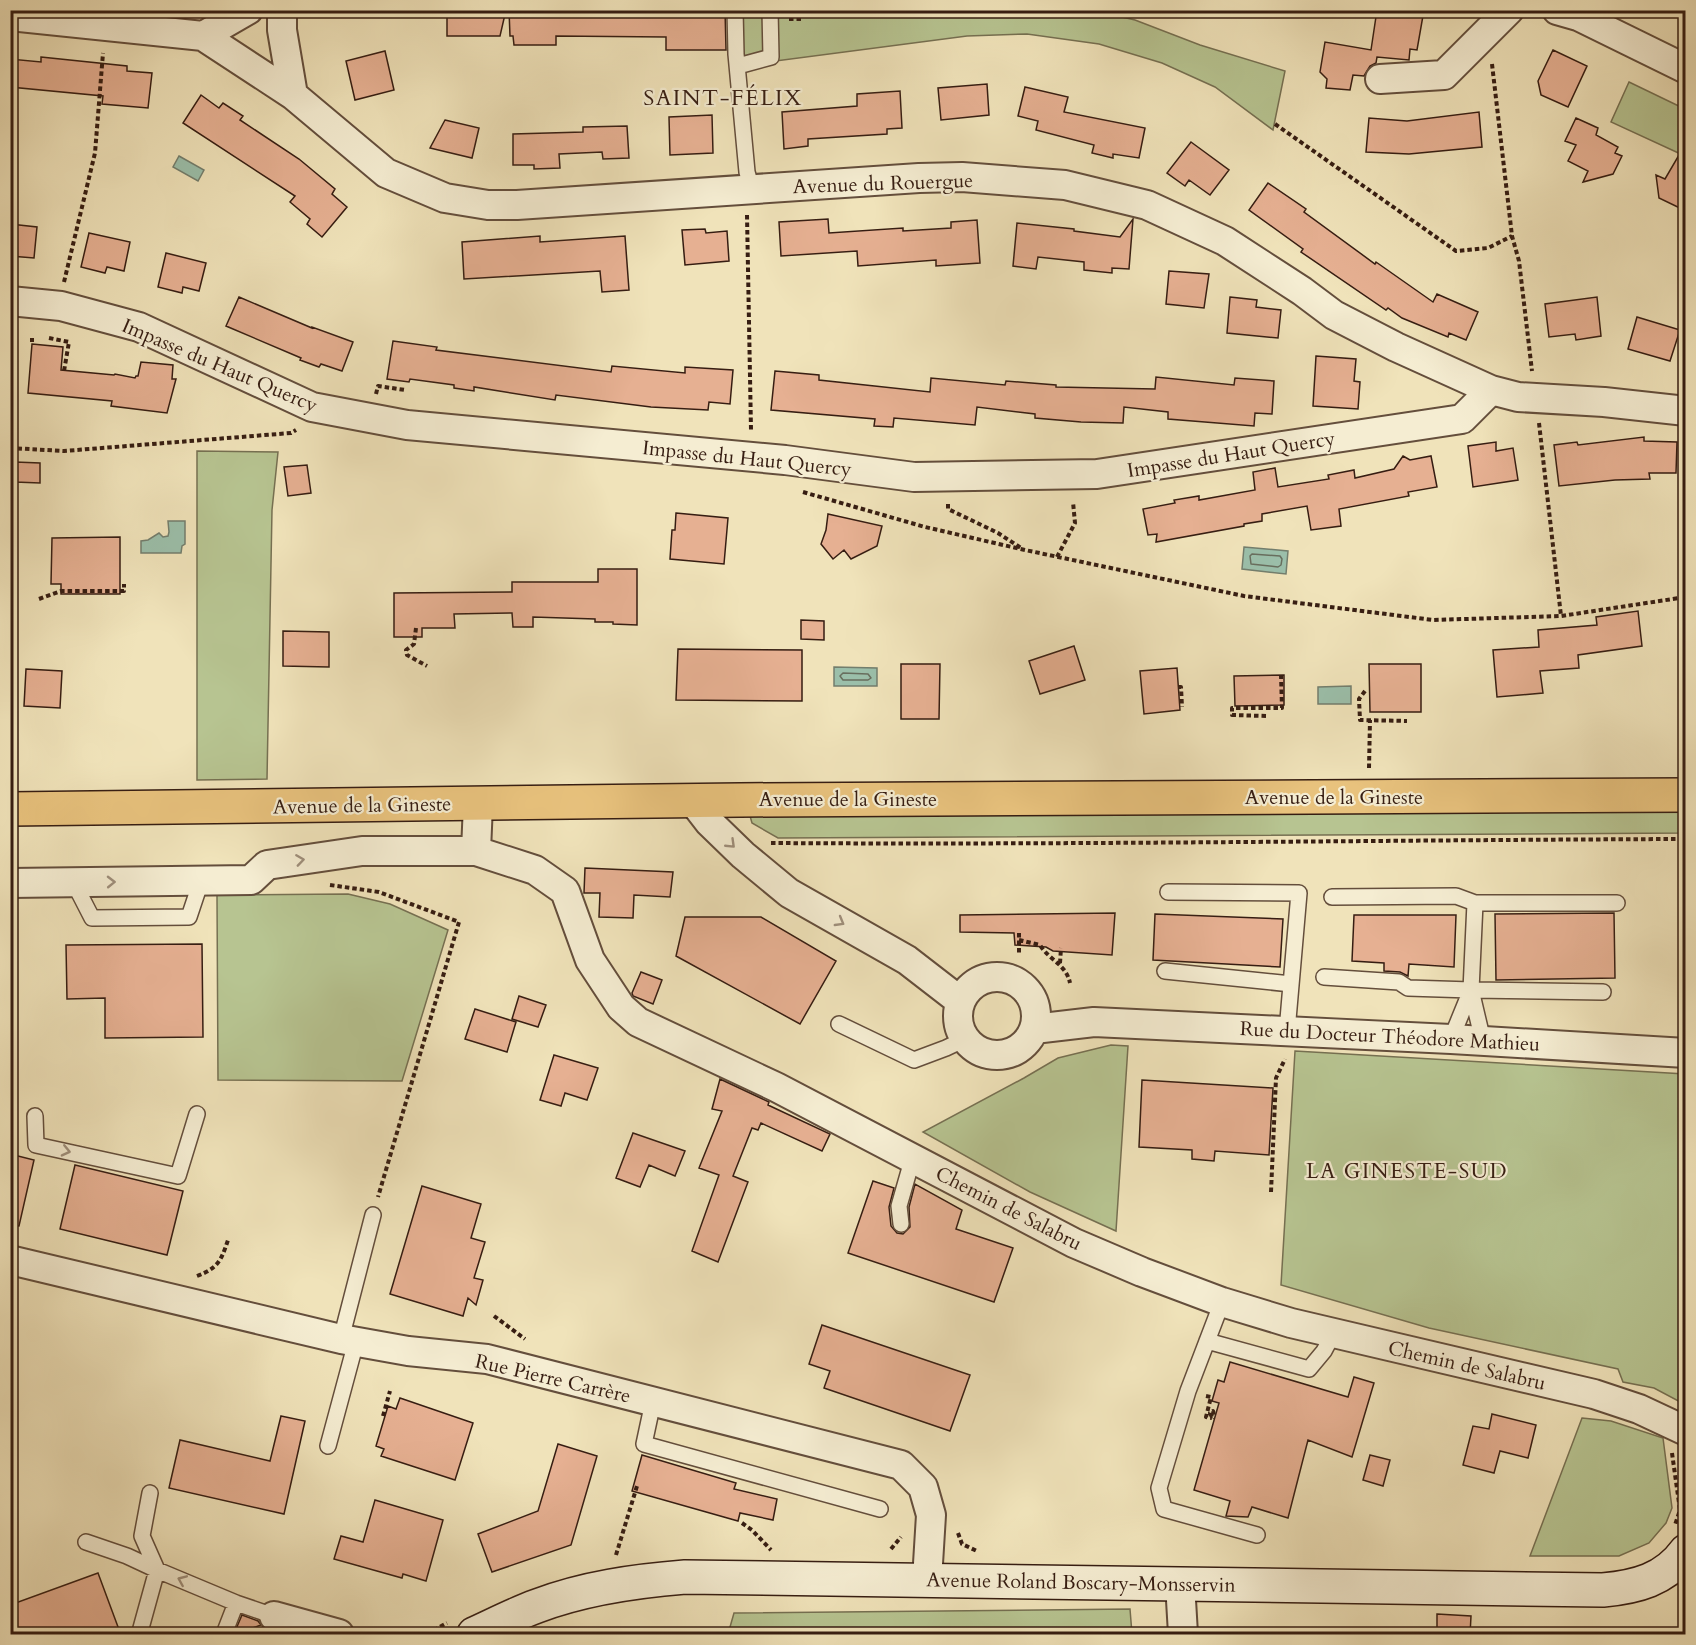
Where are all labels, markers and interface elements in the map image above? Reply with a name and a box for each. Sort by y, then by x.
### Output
district label: SAINT-FÉLIX [643,83,803,113]
street label: Avenue du Rouergue [792,167,974,200]
street label: Impasse du Haut Quercy [118,312,322,419]
street label: Impasse du Haut Quercy [1125,425,1337,484]
street label: Impasse du Haut Quercy [641,434,853,483]
street label: Avenue de la Gineste [1245,784,1423,811]
street label: Avenue de la Gineste [759,786,937,813]
street label: Avenue de la Gineste [273,790,451,821]
one-way arrow [724,836,735,847]
one-way arrow [295,855,304,867]
one-way arrow [106,876,115,888]
one-way arrow [834,915,844,926]
street label: Rue du Docteur Théodore Mathieu [1239,1015,1541,1058]
one-way arrow [60,1144,70,1157]
district label: LA GINESTE-SUD [1306,1157,1508,1186]
street label: Chemin de Salabru [931,1160,1087,1257]
street label: Chemin de Salabru [1385,1334,1548,1397]
street label: Rue Pierre Carrère [472,1347,633,1410]
street label: Avenue Roland Boscary-Monsservin [926,1566,1237,1599]
one-way arrow [177,1575,188,1587]

